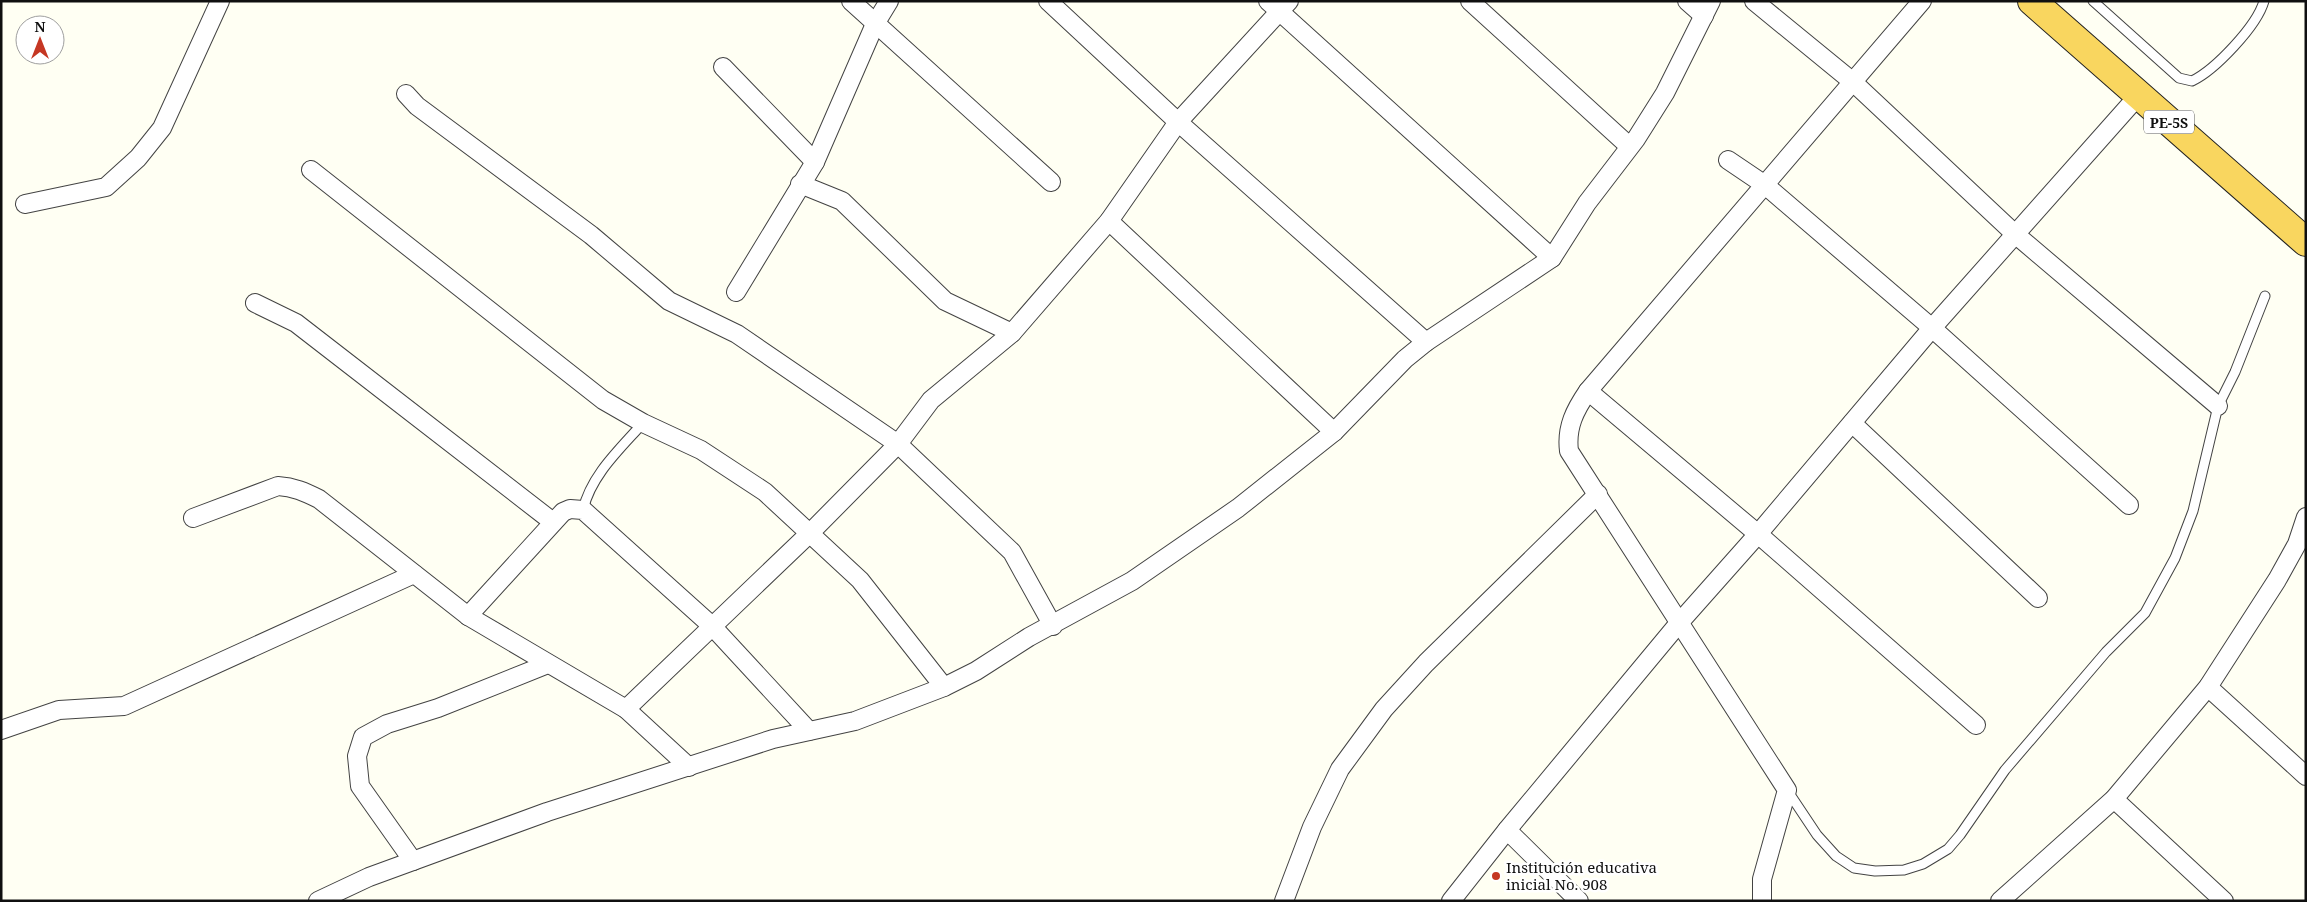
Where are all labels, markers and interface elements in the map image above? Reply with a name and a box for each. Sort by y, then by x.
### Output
north arrow [15,15,65,65]
text: N [34,17,46,36]
road number: PE-5S [2144,110,2194,134]
place label: Institución educativa inicial No. 908 [1506,857,1657,894]
marker: Institución educativa inicial No. 908 [1490,870,1502,882]

